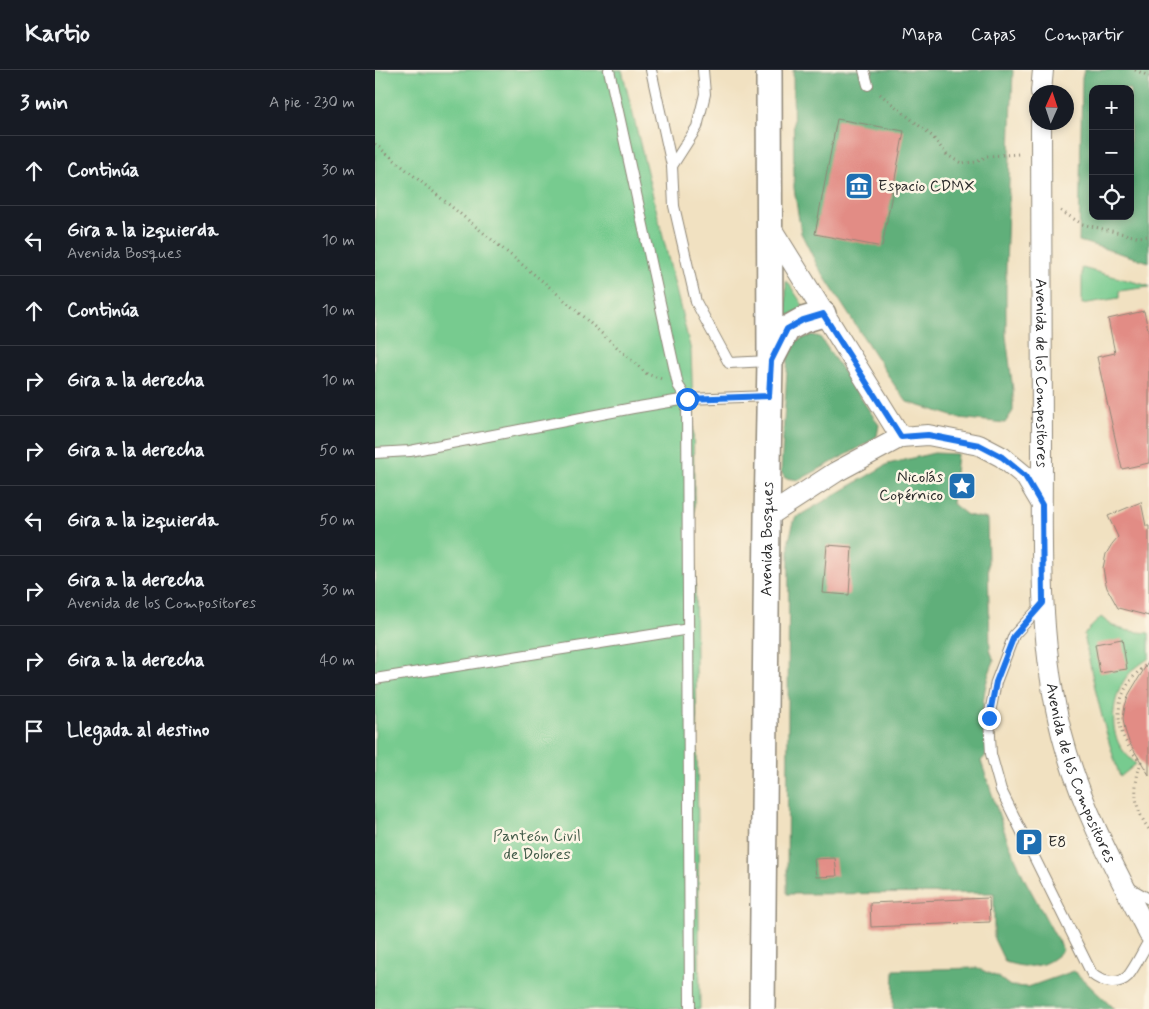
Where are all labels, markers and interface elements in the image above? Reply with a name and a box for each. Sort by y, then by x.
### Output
text: Kartio [25,19,90,50]
text: Mapa [902,23,943,47]
text: Capas [971,23,1016,47]
text: Compartir [1044,23,1124,47]
north arrow [1029,85,1074,130]
map controls [1089,85,1134,220]
button: + [1089,85,1134,130]
text: 3 min [20,89,68,117]
text: A pie · 230 m [269,92,355,113]
button: − [1089,130,1134,175]
icon: ahead [20,157,48,185]
text: Continúa [67,158,139,183]
text: 30 m [322,160,355,181]
museum icon: Espacio CDMX [844,171,874,201]
button: locate [1089,175,1134,220]
place label: Espacio CDMX [878,176,975,197]
text: Gira a la izquierda [67,218,218,243]
icon: left [20,227,48,255]
text: 10 m [322,230,355,251]
text: Avenida Bosques [67,243,182,264]
street label: Avenida de los Compositores [1031,278,1053,468]
icon: ahead [20,297,48,325]
text: Continúa [67,298,139,323]
text: 10 m [322,300,355,321]
icon: right [20,367,48,395]
text: Gira a la derecha [67,368,205,393]
text: 10 m [322,370,355,391]
route start [676,388,699,411]
icon: right [20,437,48,465]
text: Gira a la derecha [67,438,205,463]
text: 50 m [319,440,355,461]
place label: Nicolás Copérnico [879,467,943,506]
place icon: Nicolás Copérnico [947,471,977,501]
street label: Avenida Bosques [756,481,778,596]
icon: left [20,507,48,535]
text: Gira a la izquierda [67,508,218,533]
text: 50 m [319,510,355,531]
text: Gira a la derecha [67,568,205,593]
icon: right [20,577,48,605]
text: 30 m [322,580,355,601]
text: Avenida de los Compositores [67,593,256,614]
icon: right [20,647,48,675]
text: Gira a la derecha [67,648,205,673]
text: 40 m [319,650,355,671]
street label: Avenida de los Compositores [1041,681,1121,866]
route end [978,707,1001,730]
icon: arrive [20,717,48,745]
text: Llegada al destino [67,718,209,743]
park label: Panteón Civil de Dolores [493,826,581,865]
parking icon: E8 [1014,827,1044,857]
place label: E8 [1048,832,1066,853]

